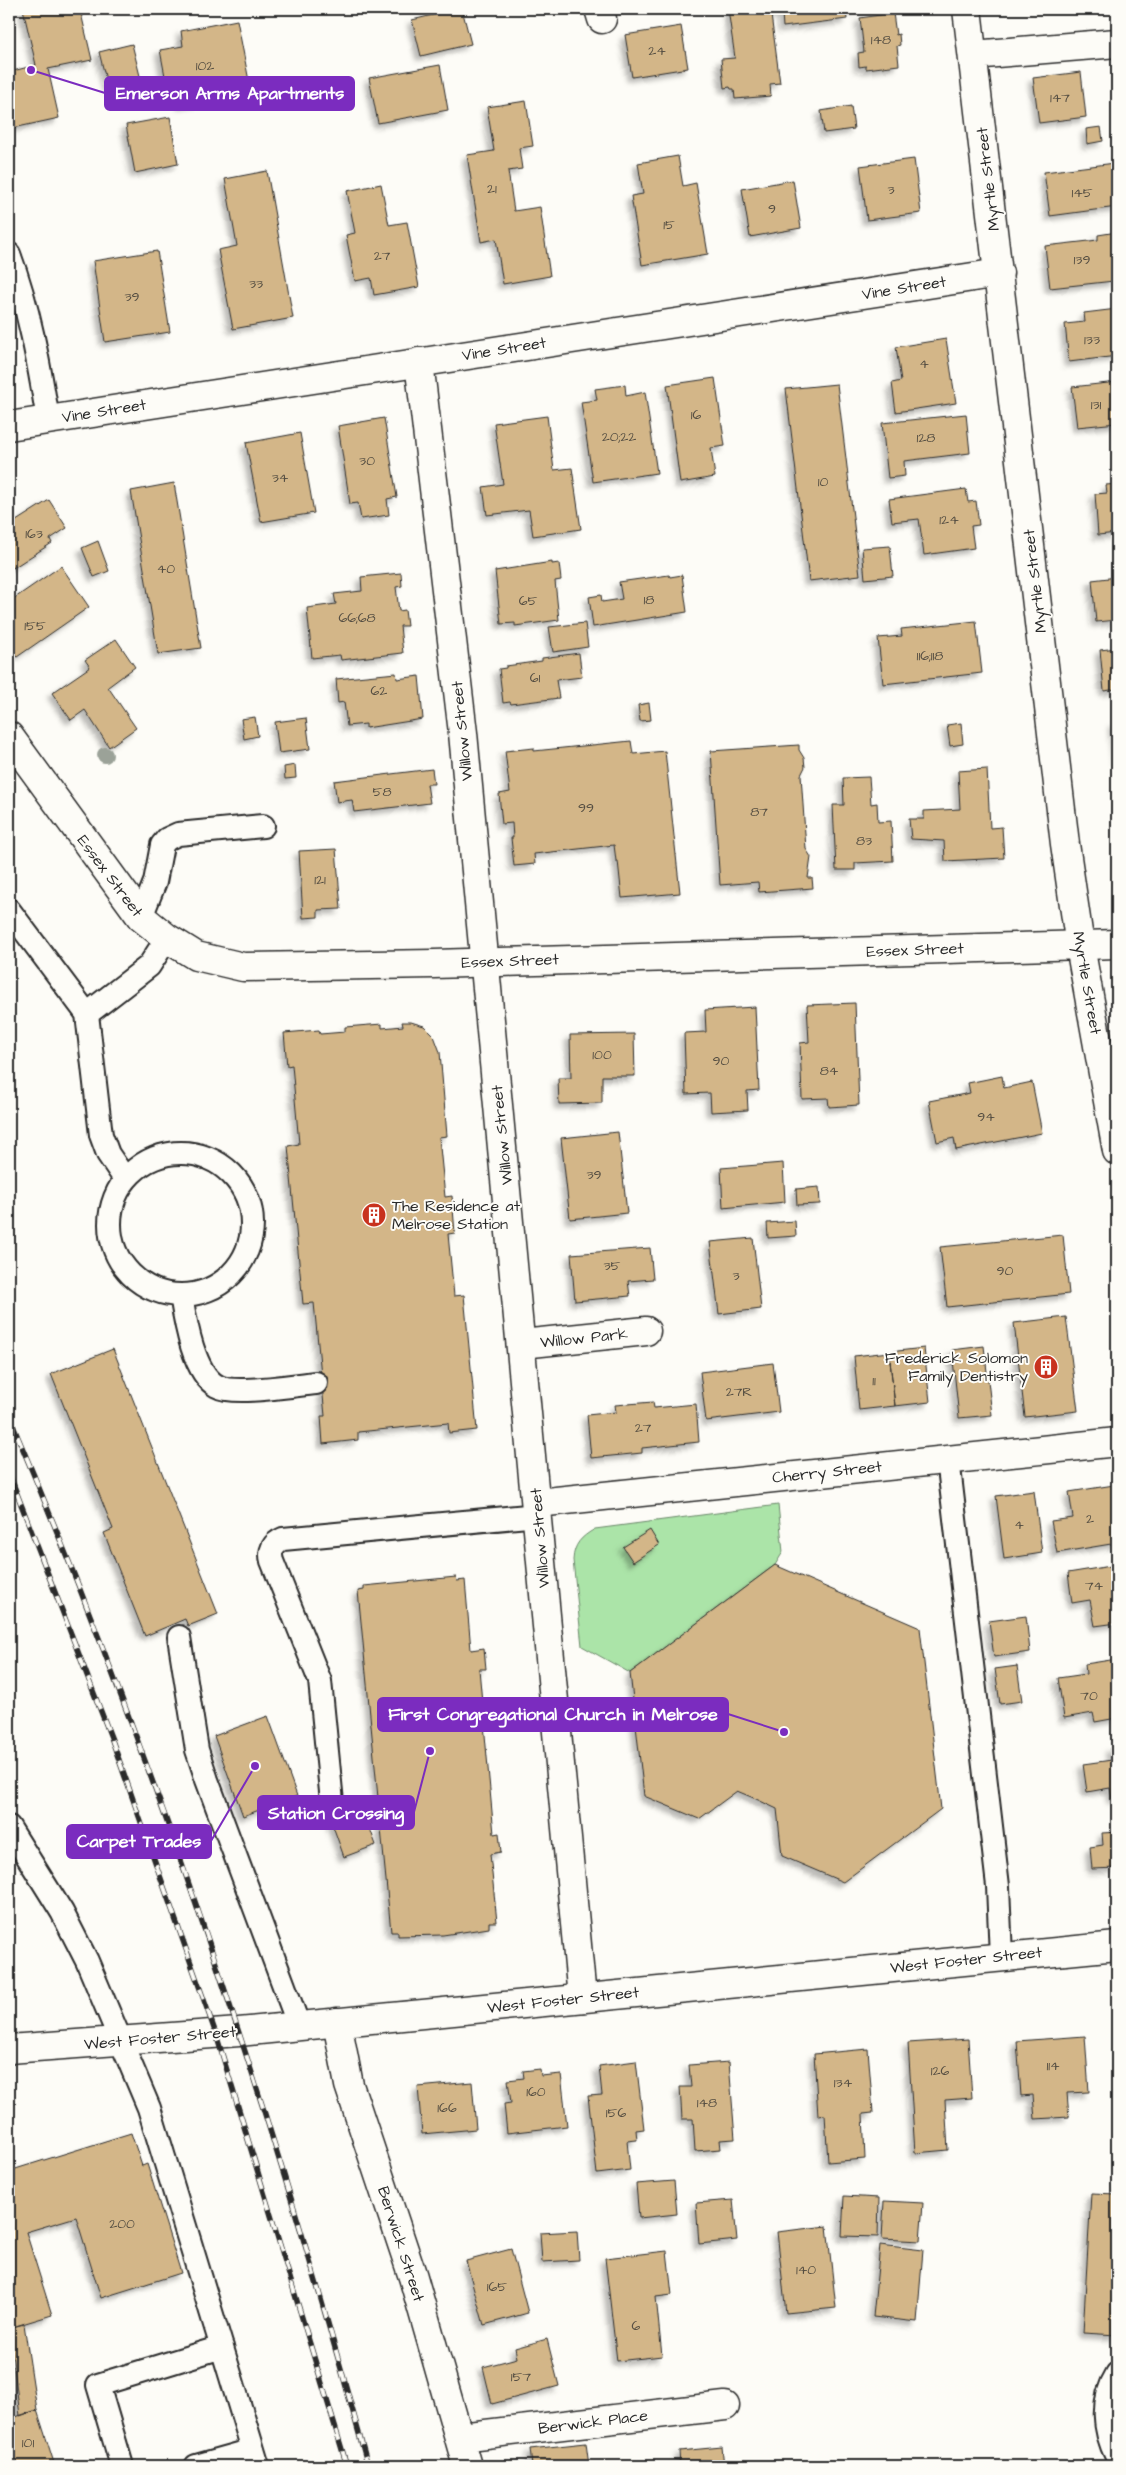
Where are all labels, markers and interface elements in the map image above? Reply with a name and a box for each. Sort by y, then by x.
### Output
house number: 148 [871,30,891,50]
house number: 24 [648,41,666,61]
house number: 102 [196,56,214,76]
callout: Emerson Arms Apartments [105,77,354,110]
text: Emerson Arms Apartments [116,81,344,106]
house number: 147 [1050,88,1070,108]
street label: Myrtle Street [971,125,1006,232]
house number: 21 [487,179,497,199]
house number: 3 [887,180,895,200]
house number: 145 [1071,183,1093,203]
house number: 9 [768,199,776,219]
house number: 15 [663,215,675,235]
house number: 27 [374,246,391,266]
house number: 139 [1074,250,1090,270]
street label: Vine Street [860,270,948,306]
house number: 33 [249,274,263,294]
house number: 39 [124,287,140,307]
house number: 133 [1084,330,1100,350]
street label: Vine Street [460,331,548,367]
house number: 4 [919,354,929,374]
street label: Vine Street [60,393,148,429]
house number: 131 [1091,395,1102,415]
house number: 16 [691,405,702,425]
house number: 20;22 [602,427,636,447]
house number: 128 [917,428,935,448]
house number: 30 [359,451,375,471]
house number: 34 [272,468,289,488]
house number: 10 [818,472,828,492]
house number: 124 [939,510,959,530]
house number: 163 [25,524,43,544]
street label: Myrtle Street [1018,527,1053,634]
house number: 40 [157,559,175,579]
house number: 18 [644,590,654,610]
house number: 65 [519,591,537,611]
house number: 66;68 [338,608,376,628]
house number: 155 [24,616,46,636]
house number: 116;118 [917,646,943,666]
house number: 61 [530,668,540,688]
street label: Willow Street [446,679,478,782]
house number: 62 [371,681,387,701]
house number: 58 [373,782,392,802]
house number: 99 [578,798,594,818]
house number: 87 [750,802,768,822]
street label: Essex Street [72,830,148,922]
house number: 83 [856,831,872,851]
house number: 121 [314,870,326,890]
street label: Myrtle Street [1066,930,1107,1037]
street label: Essex Street [866,937,965,963]
street label: Essex Street [461,948,560,974]
house number: 100 [592,1045,612,1065]
house number: 90 [713,1051,730,1071]
house number: 84 [820,1061,839,1081]
street label: Willow Street [486,1083,518,1186]
house number: 94 [977,1107,995,1127]
house number: 39 [586,1165,602,1185]
place label: The Residence at Melrose Station [392,1195,521,1235]
building icon: The Residence at Melrose Station [361,1202,387,1228]
house number: 35 [603,1256,621,1276]
house number: 90 [997,1261,1014,1281]
house number: 3 [732,1266,740,1286]
street label: Willow Park [539,1322,629,1354]
place label: Frederick Solomon Family Dentistry [885,1347,1028,1388]
building icon: Frederick Solomon Family Dentistry [1033,1354,1059,1380]
house number: 11 [872,1371,876,1391]
house number: 27R [726,1382,752,1402]
house number: 27 [635,1418,652,1438]
street label: Cherry Street [771,1455,884,1490]
street label: Willow Street [525,1487,555,1589]
house number: 2 [1086,1509,1094,1529]
house number: 4 [1014,1515,1024,1535]
house number: 74 [1085,1576,1104,1596]
house number: 70 [1080,1686,1098,1706]
callout: First Congregational Church in Melrose [378,1698,728,1731]
text: First Congregational Church in Melrose [388,1702,718,1728]
callout: Station Crossing [258,1796,414,1829]
text: Station Crossing [267,1801,405,1827]
callout: Carpet Trades [67,1825,211,1858]
text: Carpet Trades [77,1829,201,1854]
street label: West Foster Street [889,1941,1043,1979]
street label: West Foster Street [486,1981,640,2019]
street label: West Foster Street [83,2020,237,2056]
house number: 114 [1046,2056,1060,2076]
house number: 126 [931,2061,950,2081]
house number: 134 [834,2073,853,2093]
house number: 160 [526,2082,546,2102]
house number: 148 [697,2093,717,2113]
house number: 166 [437,2098,457,2118]
house number: 156 [606,2103,626,2123]
street label: Berwick Street [372,2184,430,2305]
house number: 200 [109,2214,135,2234]
house number: 140 [796,2260,816,2280]
house number: 165 [487,2277,507,2297]
house number: 6 [632,2316,641,2336]
house number: 157 [511,2367,532,2387]
street label: Berwick Place [537,2404,649,2440]
house number: 101 [22,2433,34,2453]

